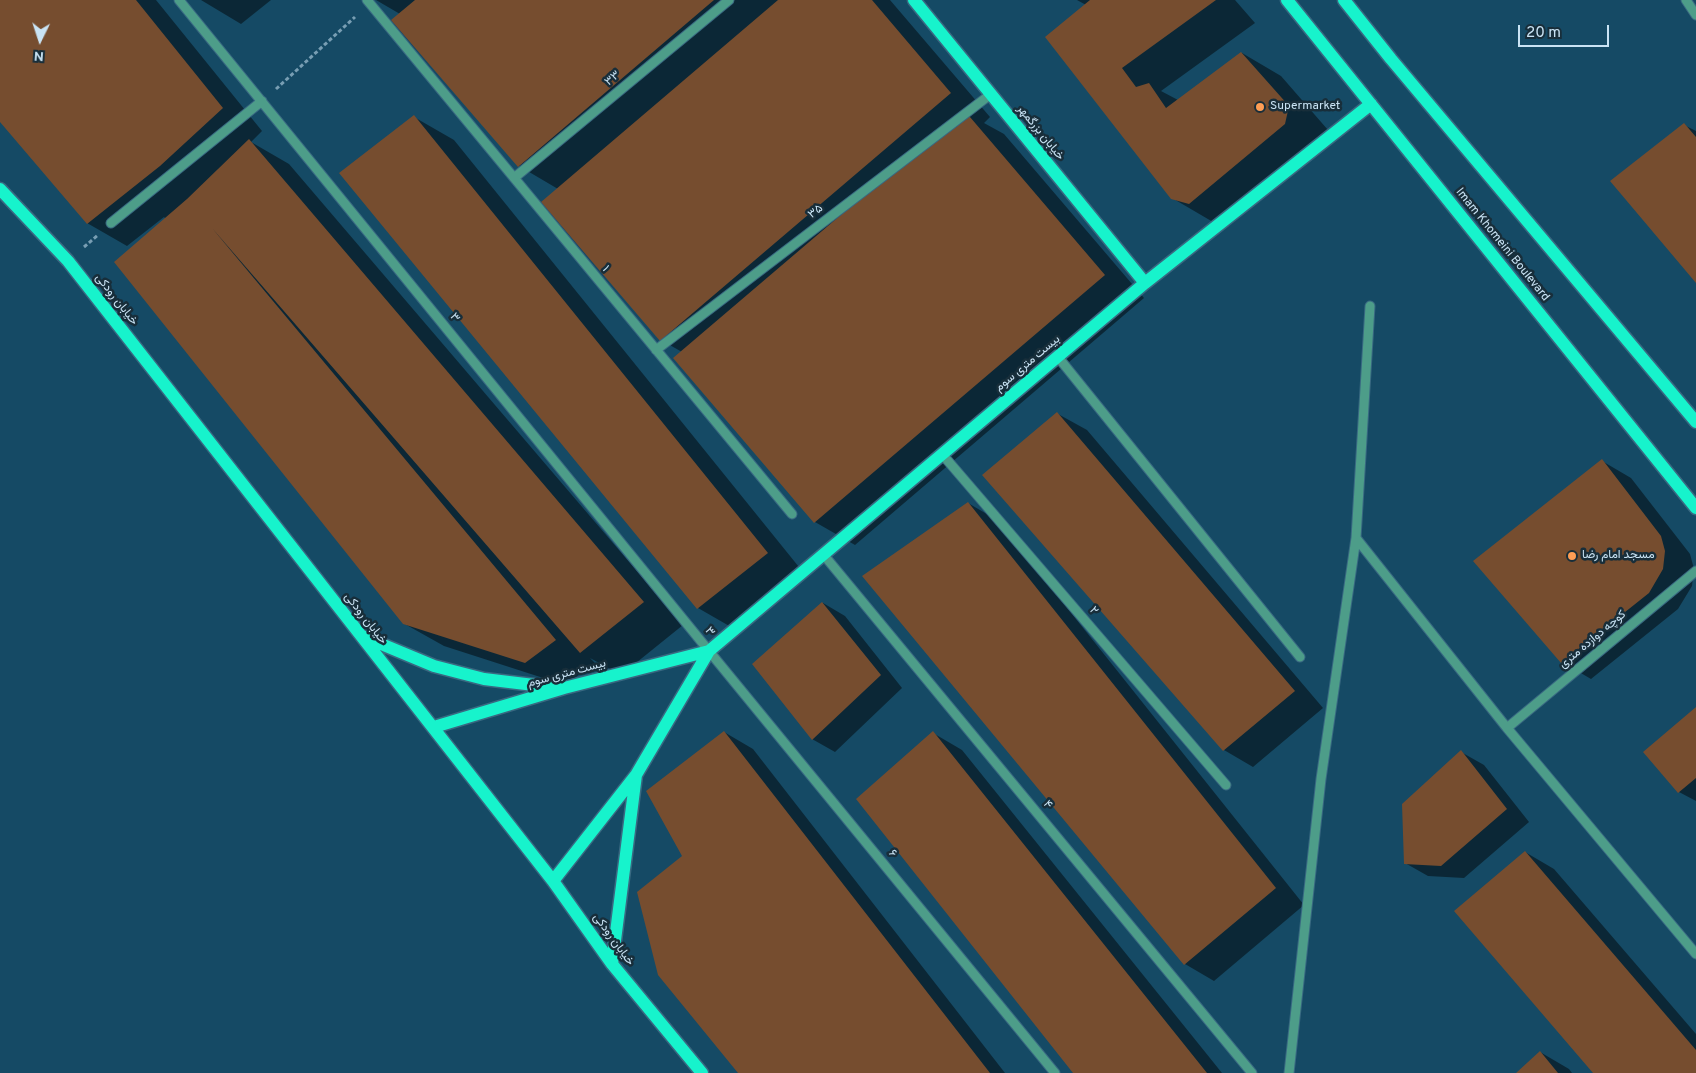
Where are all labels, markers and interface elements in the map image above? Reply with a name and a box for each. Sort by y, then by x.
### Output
north arrow [15,15,65,65]
scale bar [1521,15,1612,47]
text: 20 m [1526,24,1561,43]
text: N [33,47,45,64]
street label: ۳۳ [602,68,624,90]
place label: Supermarket [1270,100,1340,114]
marker: Supermarket [1254,101,1266,113]
street label: خیابان بزرگمهر [1013,102,1067,164]
street label: Imam Khomeini Boulevard [1452,186,1552,304]
street label: ۳۵ [806,202,826,222]
street label: ۱ [598,263,612,275]
street label: خیابان رودکی [92,271,140,329]
street label: ۳ [446,310,462,326]
street label: بیست متری سوم [993,333,1063,395]
place label: مسجد امام رضا [1582,549,1655,563]
marker: مسجد امام رضا [1566,550,1578,562]
street label: خیابان رودکی [341,590,389,648]
street label: ۲ [1086,604,1100,618]
street label: کوچه دوازده متری [1557,608,1629,672]
street label: ۳ [701,624,717,640]
street label: بیست متری سوم [526,657,608,691]
street label: ۴ [1039,798,1055,812]
street label: ۶ [885,847,899,861]
street label: خیابان رودکی [589,911,637,969]

